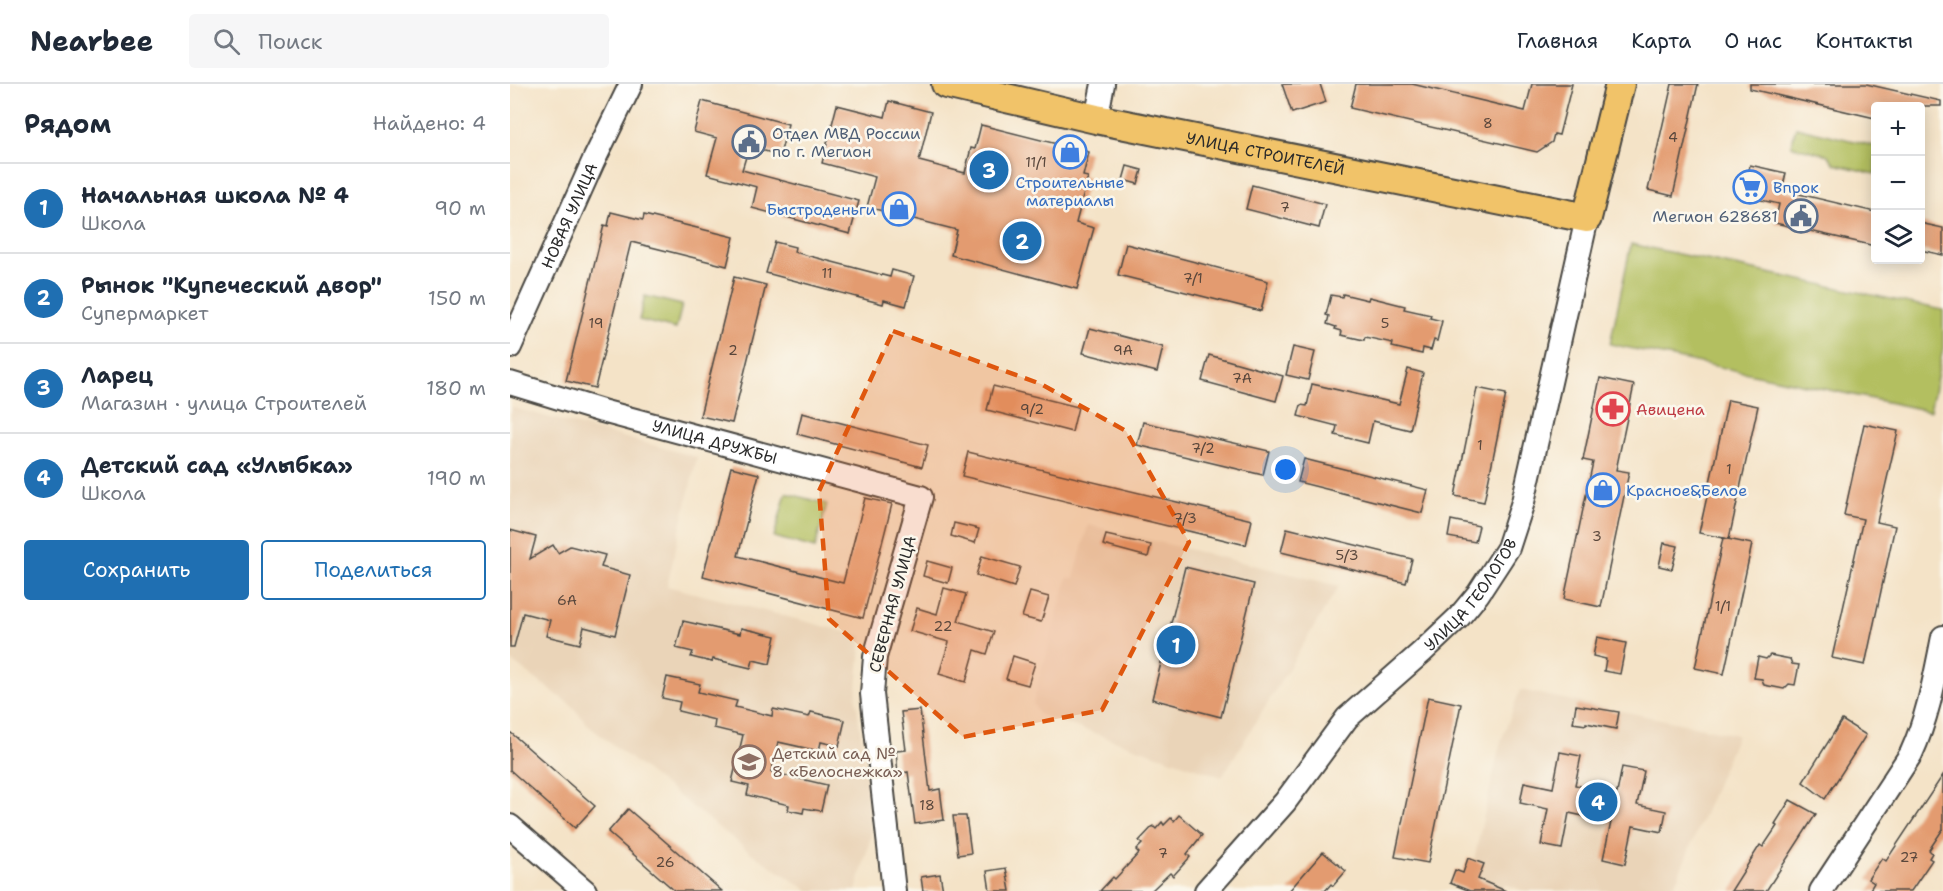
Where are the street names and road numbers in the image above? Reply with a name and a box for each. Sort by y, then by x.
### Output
street label: УЛИЦА СТРОИТЕЛЕЙ [1184,127,1347,180]
street label: НОВАЯ УЛИЦА [537,160,602,272]
street label: УЛИЦА ДРУЖБЫ [650,415,780,469]
street label: СЕВЕРНАЯ УЛИЦА [864,533,921,675]
street label: УЛИЦА ГЕОЛОГОВ [1420,536,1521,656]

